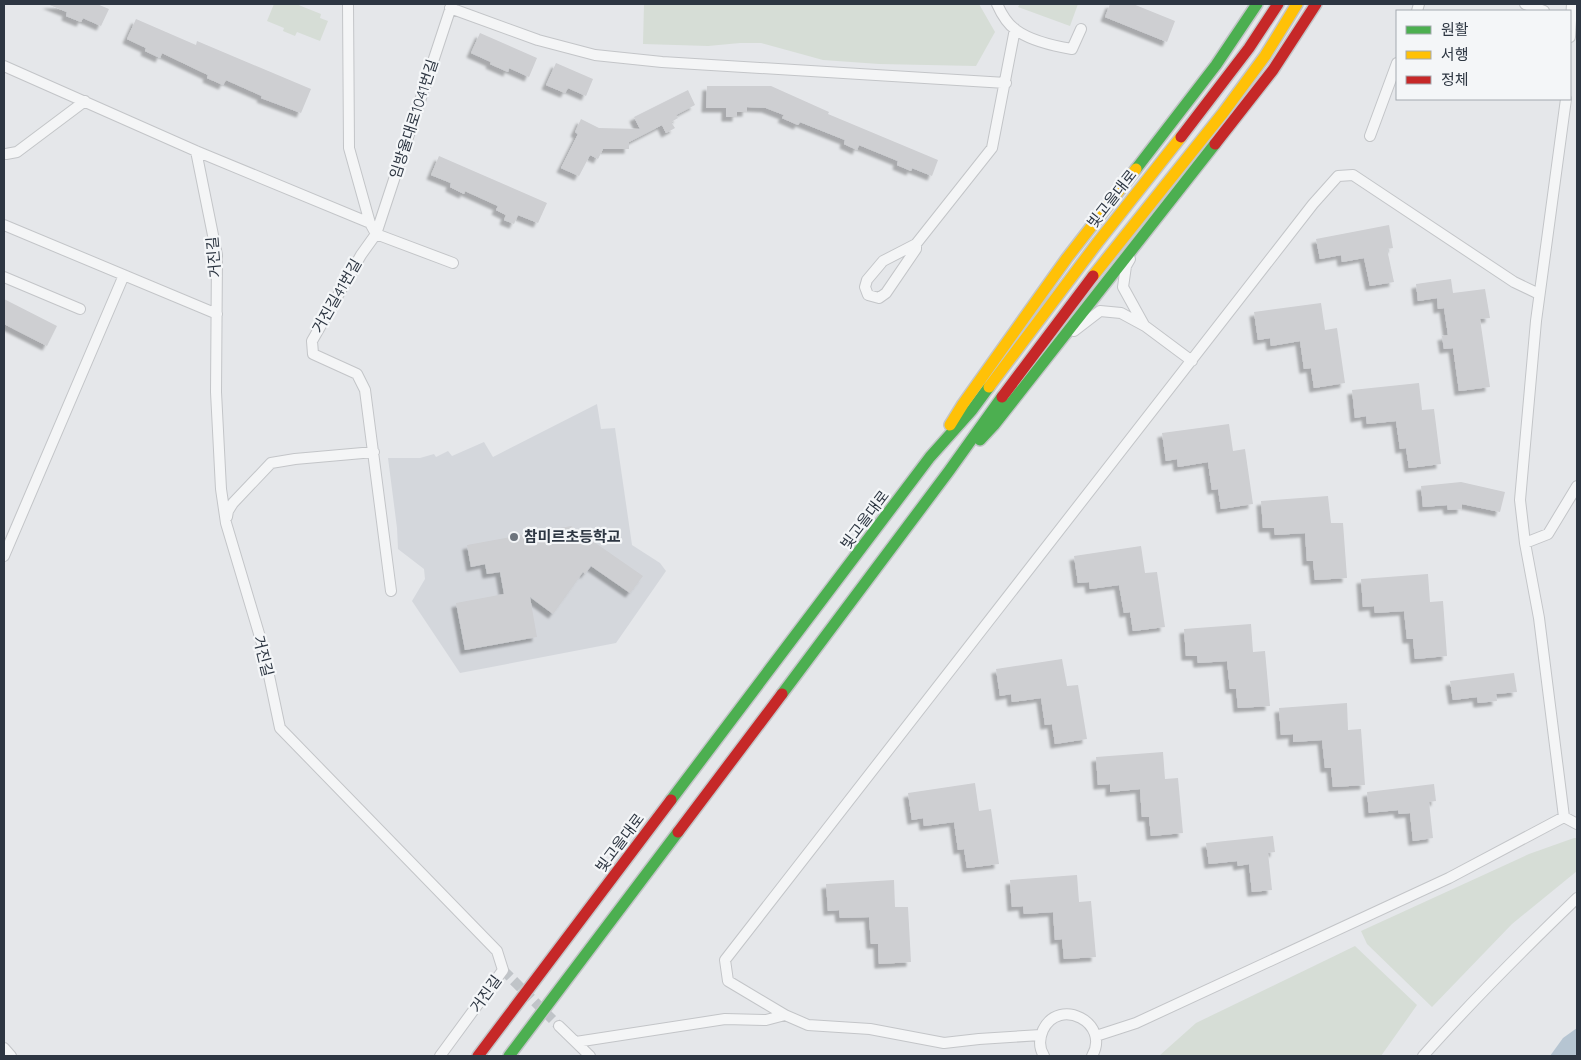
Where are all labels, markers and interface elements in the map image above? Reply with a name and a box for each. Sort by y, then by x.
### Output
legend [1396,10,1571,100]
text: 원활 [1441,20,1469,39]
text: 서행 [1441,45,1469,64]
street label: 임방울대로1041번길 [385,57,442,181]
text: 정체 [1441,70,1469,89]
street label: 빛고을대로 [1083,166,1140,232]
street label: 거진길 [202,236,225,278]
street label: 거진길41번길 [308,255,365,336]
street label: 빛고을대로 [836,486,893,553]
place label: 참미르초등학교 [524,527,621,546]
marker: 참미르초등학교 [508,531,520,543]
street label: 거진길 [249,633,278,678]
street label: 빛고을대로 [591,809,648,876]
street label: 거진길 [466,971,505,1016]

